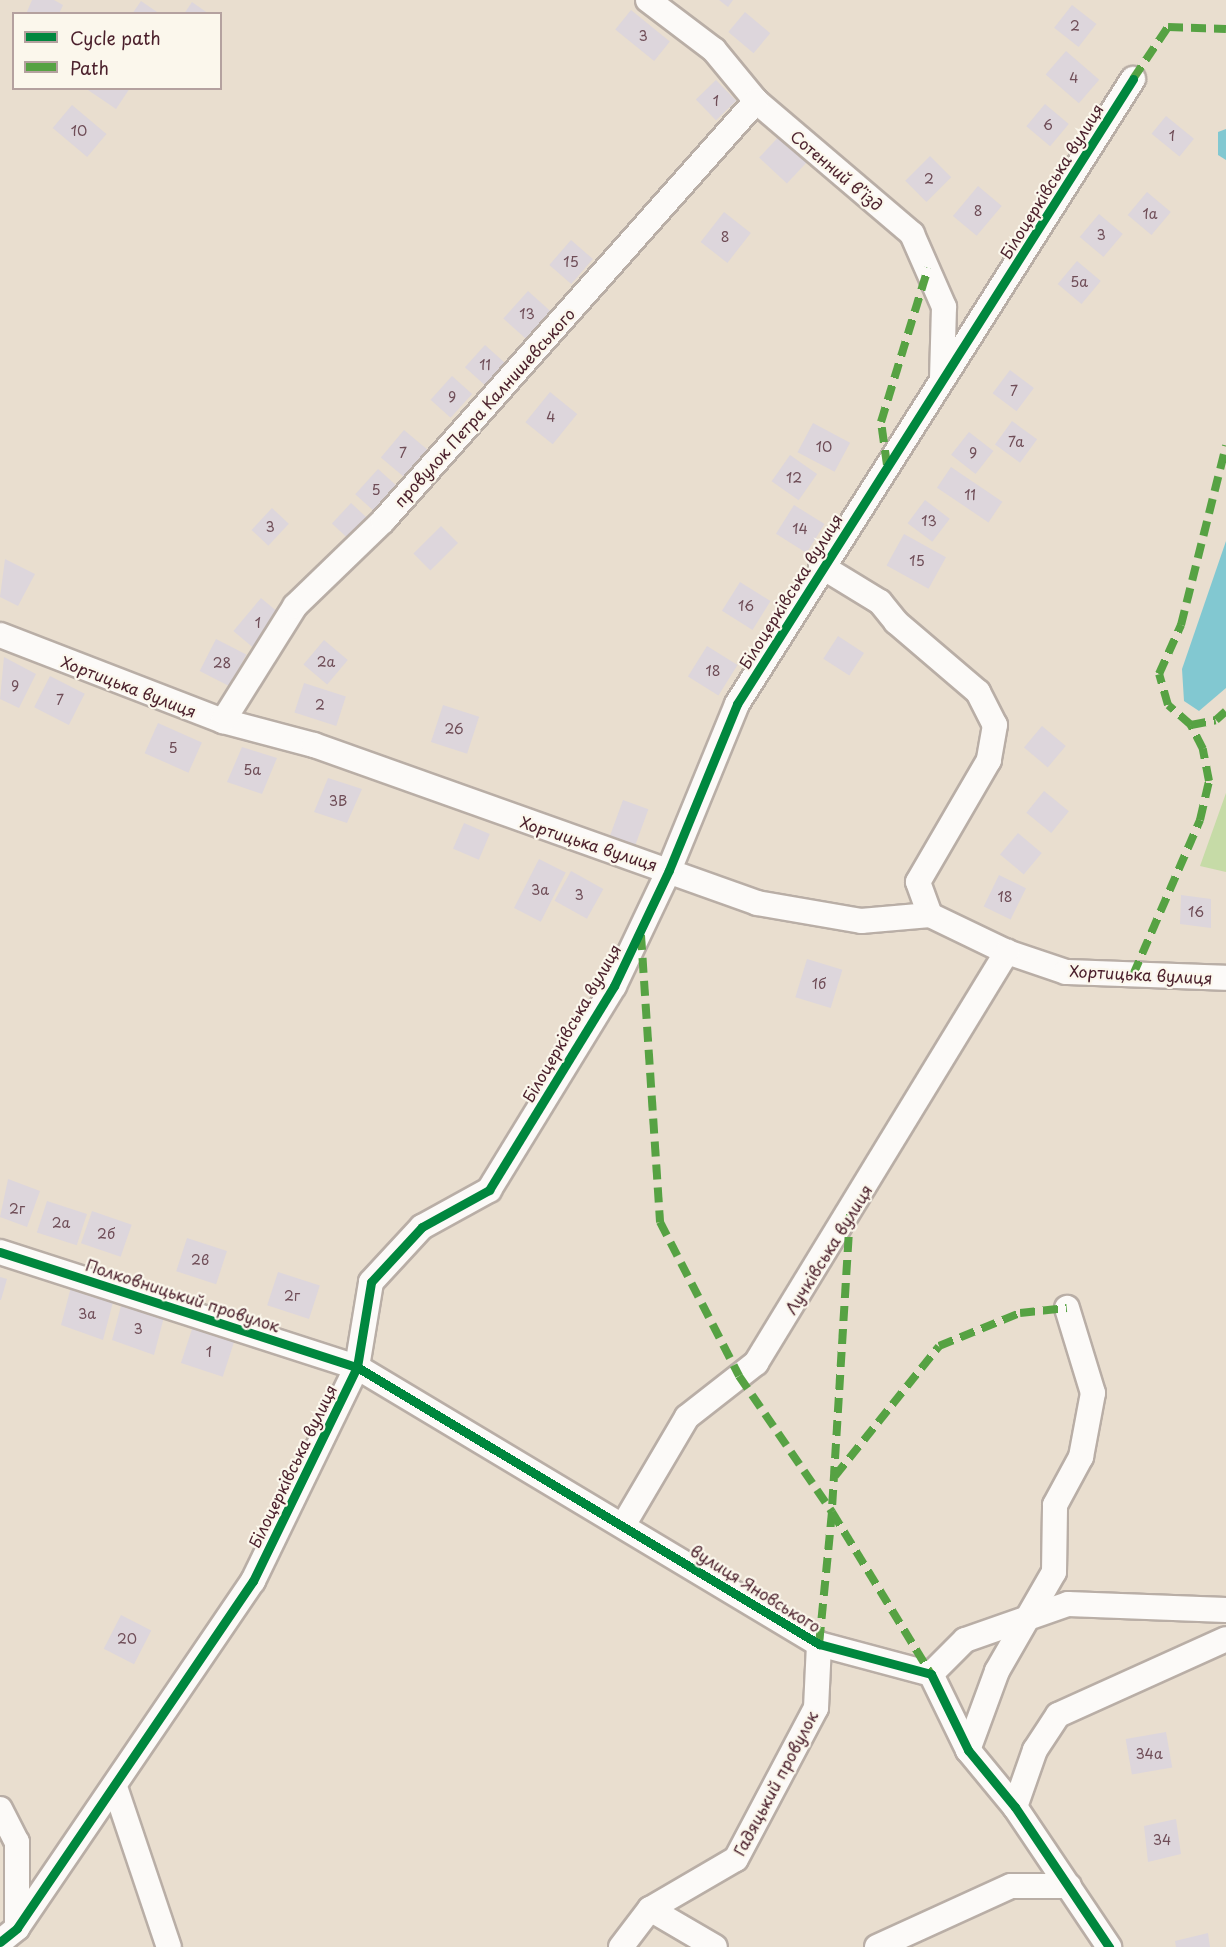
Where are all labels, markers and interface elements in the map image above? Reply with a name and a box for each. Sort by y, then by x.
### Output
legend [12,12,222,90]
house number: 2 [1070,18,1080,34]
text: Cycle path [70,24,161,51]
house number: 3 [638,28,648,44]
text: Path [70,54,109,81]
house number: 4 [1069,70,1079,86]
house number: 1 [713,93,719,109]
street label: Білоцерківська вулиця [995,100,1107,262]
house number: 6 [1043,117,1053,133]
house number: 10 [71,123,87,139]
street label: Сотенний в’їзд [787,126,887,214]
house number: 1 [1169,128,1175,144]
house number: 2 [924,171,934,187]
house number: 8 [974,203,982,219]
house number: 1а [1143,206,1157,222]
house number: 3 [1096,227,1106,243]
house number: 8 [721,229,729,245]
house number: 15 [563,254,579,270]
house number: 5а [1070,274,1088,290]
street label: провулок Петра Калнишевського [389,304,579,510]
house number: 13 [519,306,535,322]
house number: 11 [479,357,491,373]
house number: 7 [1010,383,1018,399]
house number: 9 [448,389,456,405]
house number: 4 [546,409,556,425]
house number: 7а [1008,434,1024,450]
house number: 10 [816,439,832,455]
house number: 7 [399,445,407,461]
house number: 9 [969,445,977,461]
house number: 12 [786,470,802,486]
house number: 5 [371,482,381,498]
house number: 11 [964,487,976,503]
street label: Білоцерківська вулиця [734,510,846,672]
house number: 13 [921,513,937,529]
house number: 3 [265,519,275,535]
house number: 14 [792,521,808,537]
house number: 15 [909,553,925,569]
house number: 16 [738,598,754,614]
house number: 1 [255,615,261,631]
street label: Хортицька вулиця [58,651,200,721]
house number: 2а [317,654,335,670]
house number: 28 [213,655,231,671]
house number: 18 [705,663,721,679]
house number: 9 [11,678,19,694]
house number: 7 [56,692,64,708]
house number: 2 [315,697,325,713]
house number: 26 [444,721,464,737]
house number: 5 [168,740,178,756]
house number: 5а [243,762,261,778]
house number: 3В [329,793,347,809]
street label: Хортицька вулиця [518,812,660,874]
house number: 3а [531,882,549,898]
house number: 3 [574,887,584,903]
house number: 18 [997,889,1013,905]
house number: 16 [1188,904,1204,920]
street label: Білоцерківська вулиця [518,940,624,1106]
street label: Хортицька вулиця [1069,961,1213,987]
house number: 1б [812,976,826,992]
street label: Лучківська вулиця [780,1180,876,1318]
house number: 2г [9,1201,25,1217]
house number: 2а [52,1215,70,1231]
house number: 2б [97,1226,115,1242]
house number: 2в [191,1252,209,1268]
street label: Полковницький провулок [84,1255,282,1335]
house number: 2г [284,1288,300,1304]
house number: 3а [78,1306,96,1322]
house number: 3 [133,1321,143,1337]
house number: 1 [206,1344,212,1360]
street label: Білоцерківська вулиця [244,1381,340,1551]
street label: вулиця Яновського [687,1540,825,1636]
house number: 20 [117,1631,137,1647]
street label: Гадяцький провулок [729,1707,821,1859]
house number: 34а [1135,1746,1163,1762]
house number: 34 [1153,1832,1171,1848]

